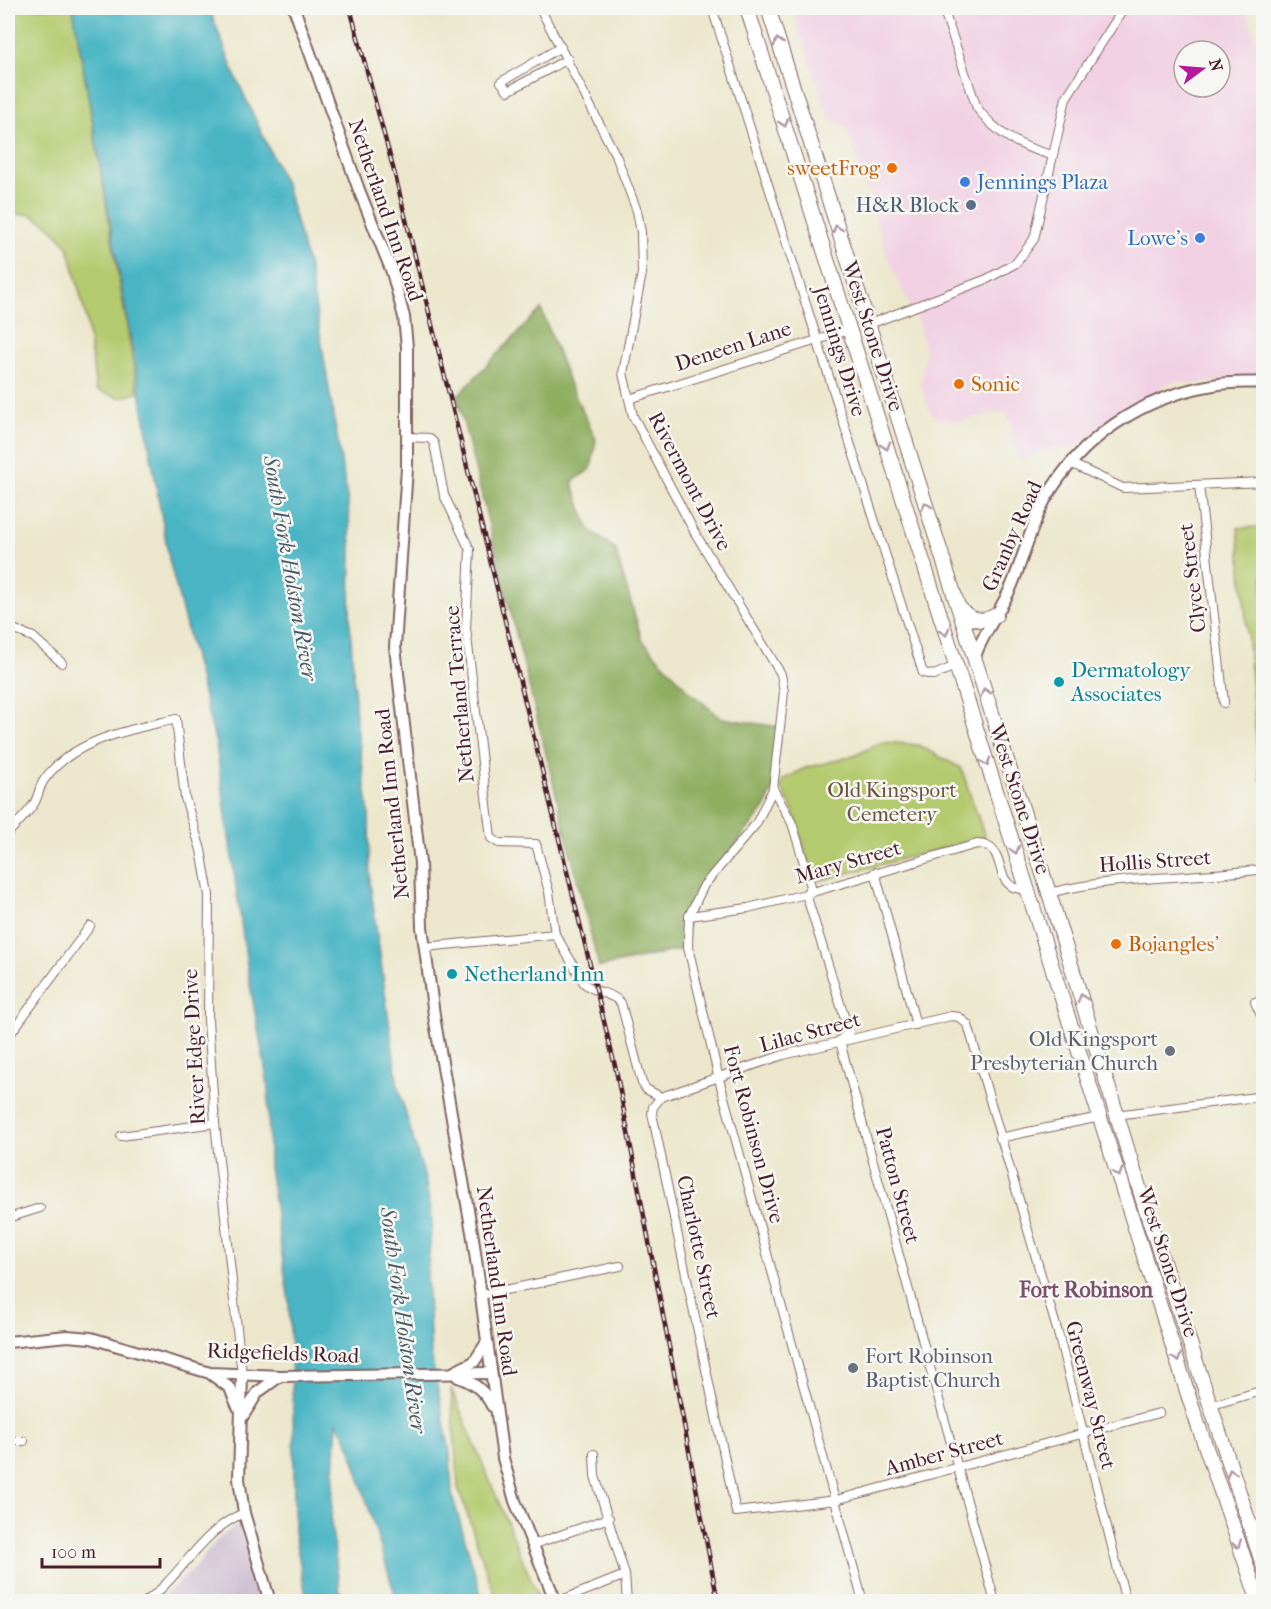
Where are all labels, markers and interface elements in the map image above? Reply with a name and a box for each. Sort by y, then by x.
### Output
one-way arrow [773,38,786,48]
north arrow [1172,39,1232,99]
text: N [1205,57,1227,74]
street label: Netherland Inn Road [343,115,429,305]
one-way arrow [776,117,789,128]
place label: sweetFrog [787,156,881,180]
marker: sweetFrog [885,161,899,175]
place label: Jennings Plaza [975,170,1109,194]
marker: Jennings Plaza [958,175,972,189]
place label: H&R Block [855,193,959,217]
marker: H&R Block [964,198,978,212]
one-way arrow [831,224,844,235]
place label: Lowe's [1127,226,1188,250]
marker: Lowe's [1193,231,1207,245]
street label: West Stone Drive [837,257,909,414]
street label: Jennings Drive [808,281,871,419]
street label: Deneen Lane [672,316,794,376]
place label: Sonic [971,372,1020,396]
marker: Sonic [952,377,966,391]
street label: Rivermont Drive [643,408,737,554]
one-way arrow [879,440,891,451]
water label: South Fork Holston River [257,453,323,685]
street label: Granby Road [977,477,1047,595]
one-way arrow [920,501,933,512]
street label: Clyce Street [1173,521,1211,634]
street label: Netherland Terrace [439,604,479,784]
one-way arrow [937,626,950,637]
place label: Dermatology Associates [1070,658,1191,706]
marker: Dermatology Associates [1052,675,1066,689]
one-way arrow [980,687,992,698]
street label: Netherland Inn Road [370,707,414,901]
street label: West Stone Drive [984,720,1056,877]
one-way arrow [979,756,991,767]
park label: Old Kingsport Cemetery [827,778,957,826]
street label: Mary Street [792,835,904,889]
one-way arrow [1007,844,1020,855]
street label: Hollis Street [1098,845,1212,877]
place label: Bojangles' [1128,932,1219,956]
marker: Bojangles' [1109,937,1123,951]
place label: Netherland Inn [464,962,604,986]
marker: Netherland Inn [445,967,459,981]
street label: River Edge Drive [178,968,210,1126]
one-way arrow [1077,993,1089,1004]
street label: Lilac Street [757,1007,864,1057]
place label: Old Kingsport Presbyterian Church [970,1027,1158,1075]
street label: Fort Robinson Drive [719,1042,789,1226]
marker: Old Kingsport Presbyterian Church [1163,1044,1177,1058]
street label: Patton Street [871,1124,925,1246]
one-way arrow [1111,1167,1123,1178]
street label: Charlotte Street [672,1173,726,1321]
street label: West Stone Drive [1132,1183,1204,1340]
street label: Netherland Inn Road [472,1184,522,1378]
water label: South Fork Holston River [374,1204,432,1437]
district label: Fort Robinson [1018,1277,1153,1303]
street label: Greenway Street [1061,1318,1121,1472]
street label: Ridgefields Road [206,1338,360,1368]
place label: Fort Robinson Baptist Church [865,1344,1001,1392]
one-way arrow [1170,1352,1182,1363]
marker: Fort Robinson Baptist Church [846,1361,860,1375]
street label: Amber Street [881,1426,1006,1481]
one-way arrow [1226,1468,1238,1479]
scale bar [42,1531,160,1569]
one-way arrow [1230,1538,1243,1549]
text: 100 m [51,1542,96,1563]

